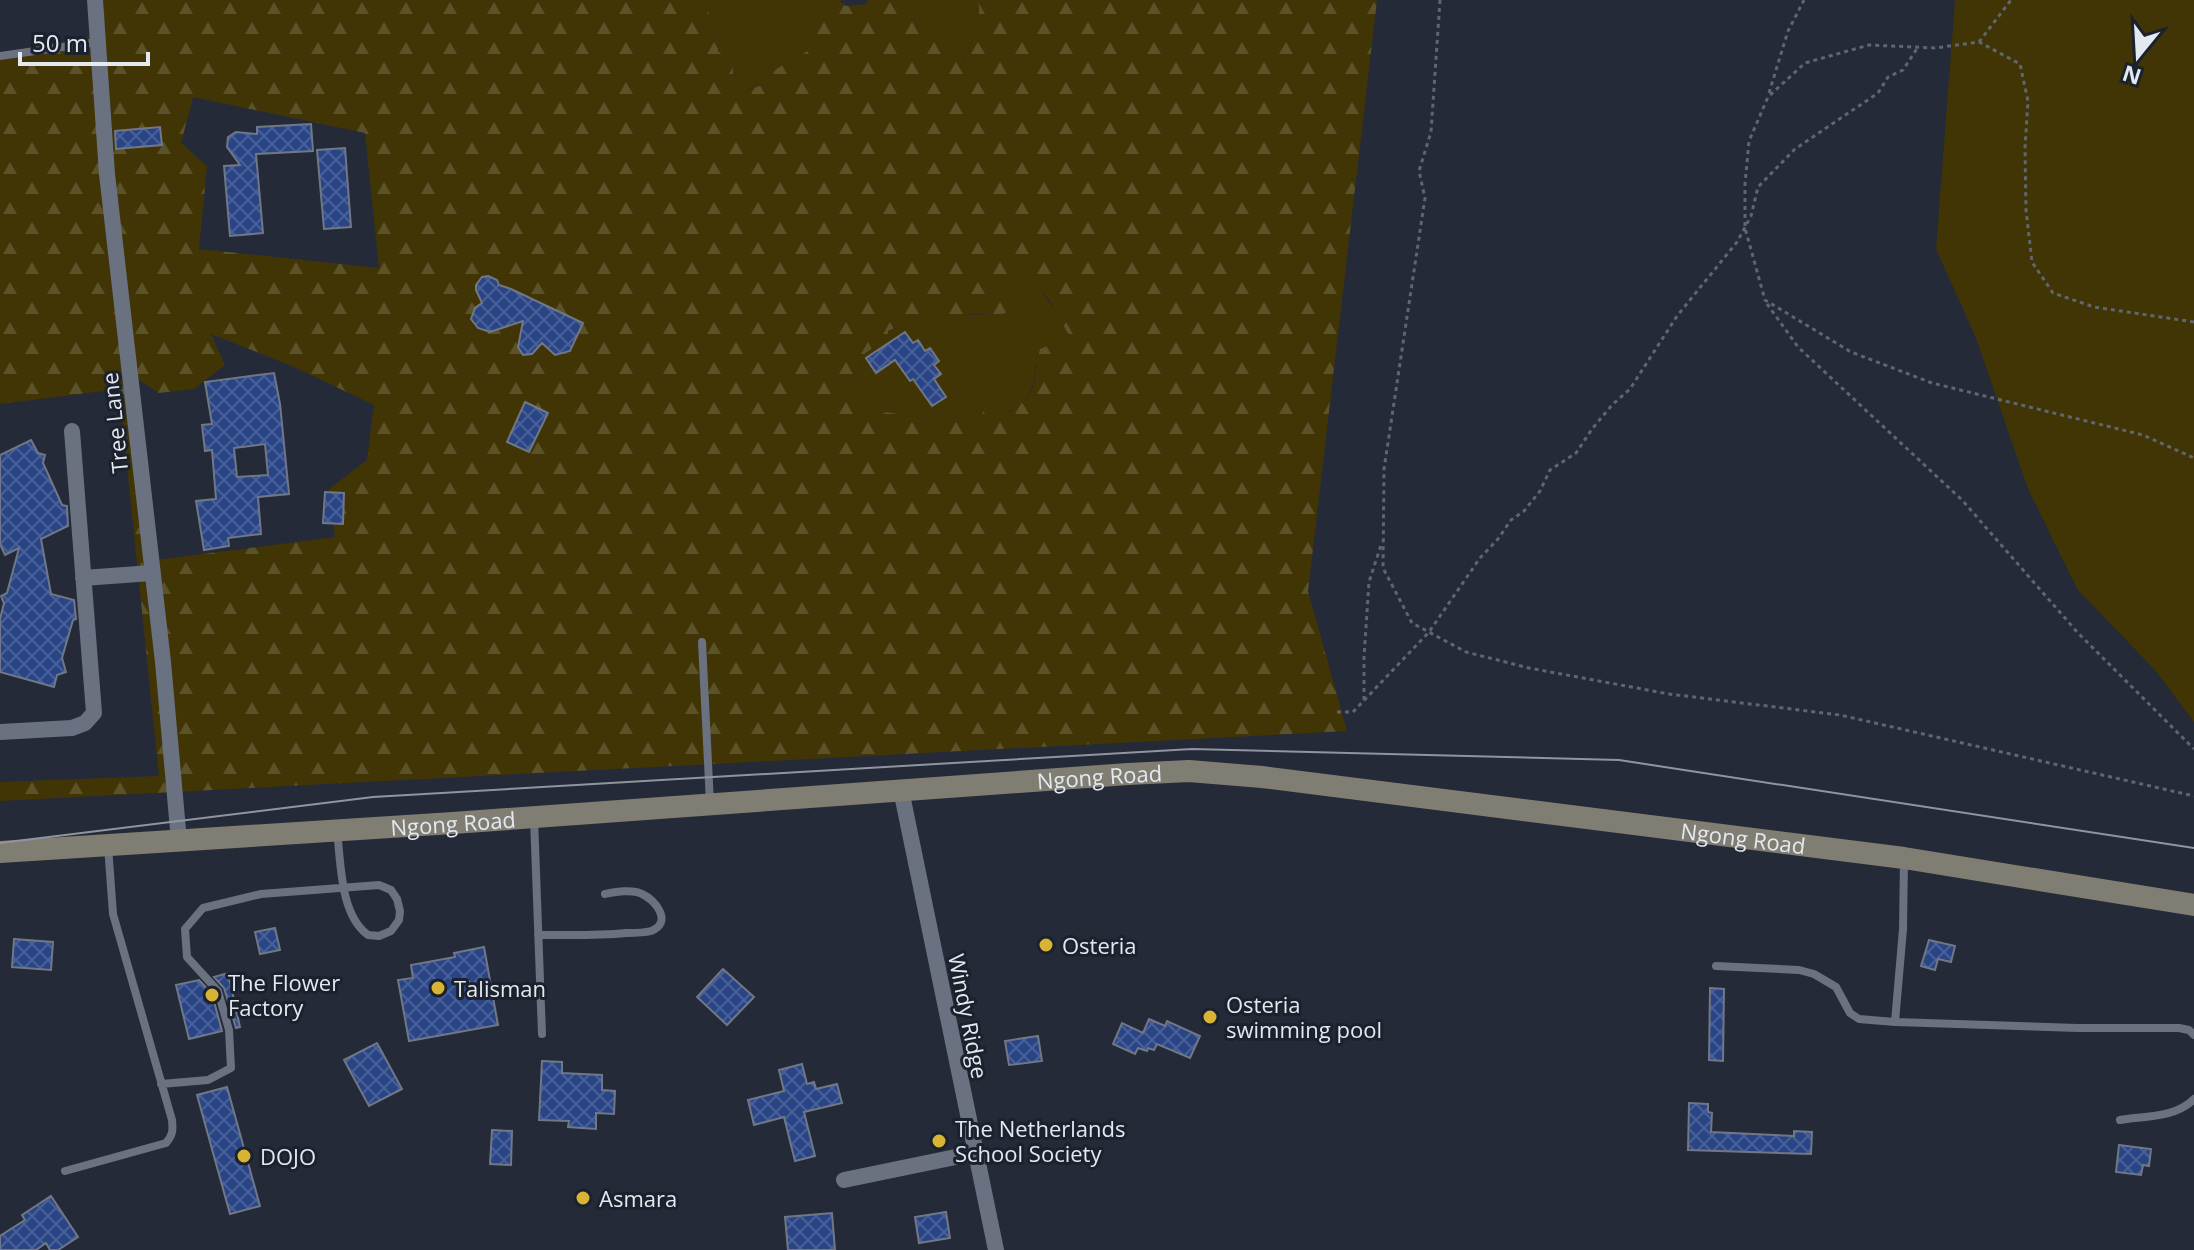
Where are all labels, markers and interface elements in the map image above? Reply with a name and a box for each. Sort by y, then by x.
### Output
scale bar [20,16,148,66]
north arrow [2098,16,2178,96]
text: 50 m [32,26,88,59]
text: N [2118,59,2145,93]
street label: Tree Lane [94,371,134,475]
street label: Ngong Road [1036,757,1163,796]
street label: Ngong Road [390,803,517,842]
street label: Ngong Road [1679,815,1807,860]
place label: Osteria [1062,930,1137,960]
marker: Osteria [1037,936,1055,954]
street label: Windy Ridge [942,951,996,1081]
place label: The Flower Factory [228,967,340,1022]
place label: Talisman [454,973,546,1003]
marker: Talisman [429,979,447,997]
marker: The Flower Factory [203,986,221,1004]
place label: Osteria swimming pool [1226,989,1382,1044]
marker: Osteria swimming pool [1201,1008,1219,1026]
place label: The Netherlands School Society [955,1113,1126,1168]
marker: The Netherlands School Society [930,1132,948,1150]
place label: DOJO [260,1141,316,1171]
marker: DOJO [235,1147,253,1165]
place label: Asmara [599,1183,677,1213]
marker: Asmara [574,1189,592,1207]

